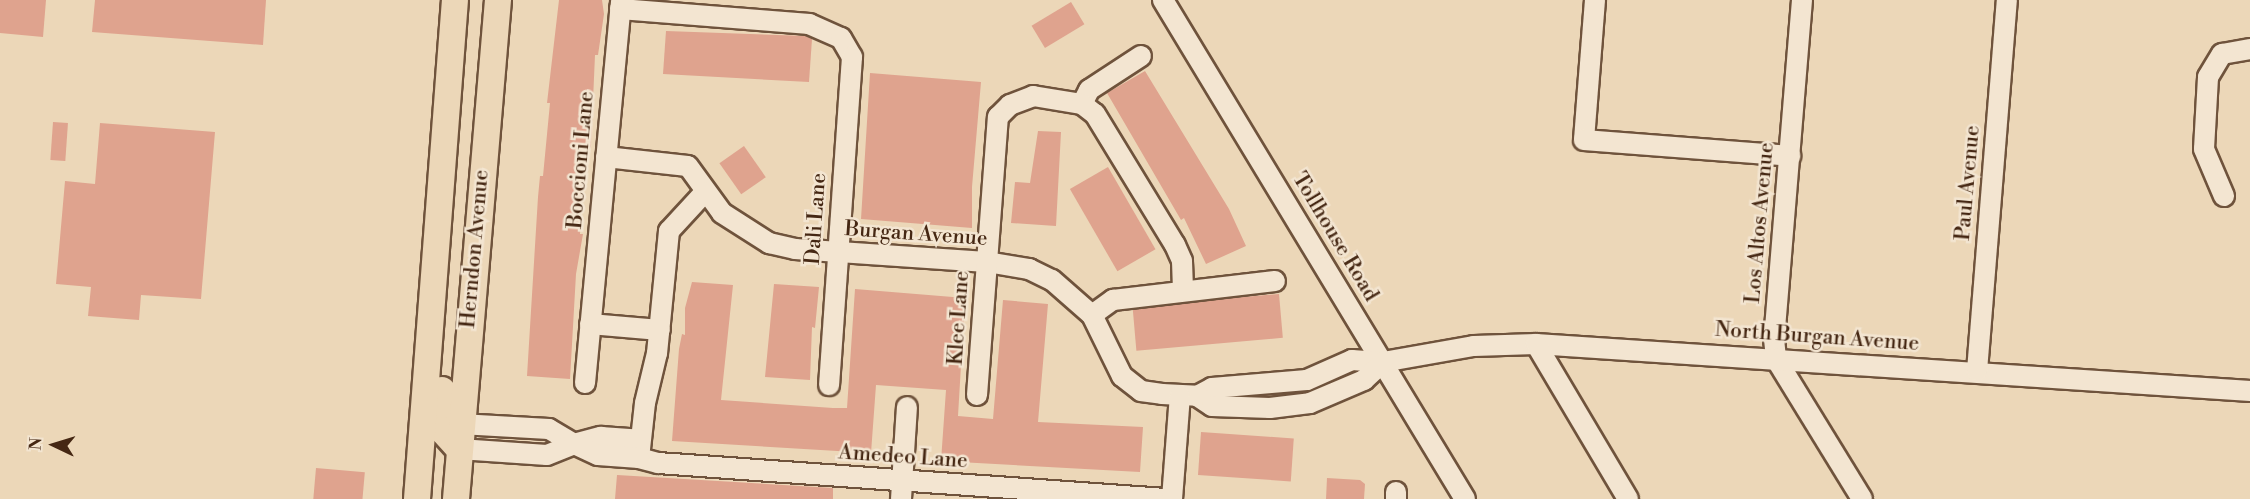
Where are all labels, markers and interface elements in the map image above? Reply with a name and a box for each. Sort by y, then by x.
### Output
street label: Boccioni Lane [562,90,600,230]
street label: Paul Avenue [1950,124,1986,242]
street label: Los Altos Avenue [1740,141,1780,305]
street label: Tollhouse Road [1287,168,1383,306]
street label: Herndon Avenue [456,169,494,329]
street label: Dali Lane [800,172,832,266]
street label: Burgan Avenue [844,216,988,252]
street label: Klee Lane [943,270,975,366]
street label: North Burgan Avenue [1714,317,1920,357]
north arrow [24,415,84,475]
text: N [26,437,46,451]
street label: Amedeo Lane [837,440,969,474]

